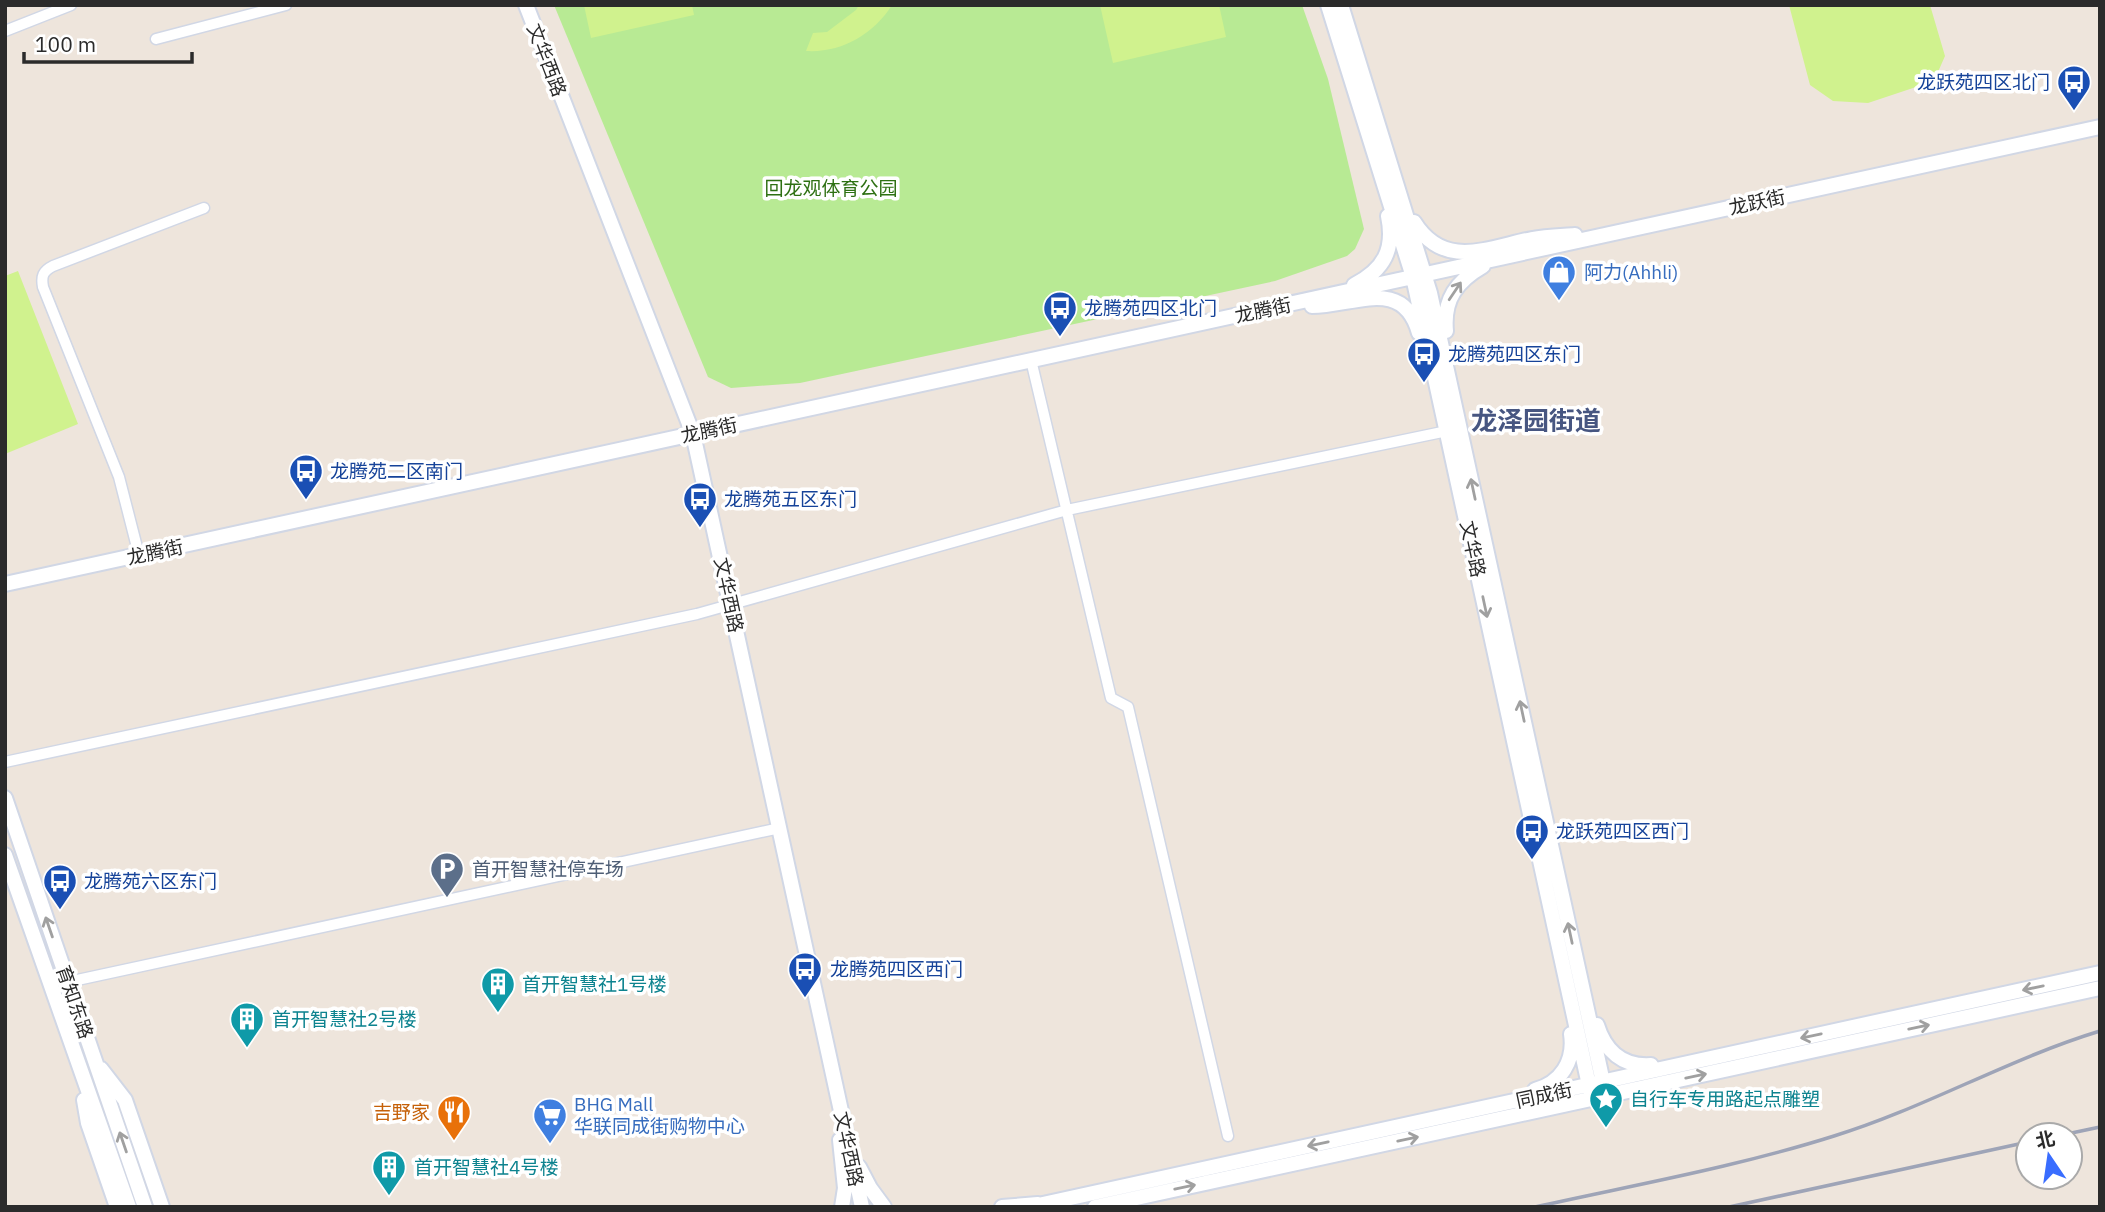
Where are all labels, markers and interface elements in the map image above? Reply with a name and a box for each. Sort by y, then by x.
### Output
street label: 文华西路 [522,20,572,100]
scale bar [24,21,192,65]
text: 100 m [35,30,96,58]
bus stop icon: 龙跃苑四区北门 [2055,63,2093,112]
place label: 龙跃苑四区北门 [1917,70,2050,94]
park label: 回龙观体育公园 [764,176,898,200]
street label: 龙跃街 [1727,184,1787,220]
shop icon: 阿力(Ahhli) [1540,253,1578,302]
place label: 阿力(Ahhli) [1584,260,1678,284]
one-way arrow [1447,282,1462,301]
bus stop icon: 龙腾苑四区北门 [1041,289,1079,338]
street label: 龙腾街 [1233,292,1293,328]
place label: 龙腾苑四区北门 [1084,296,1217,320]
bus stop icon: 龙腾苑四区东门 [1405,335,1443,384]
place label: 龙腾苑四区东门 [1448,342,1581,366]
district label: 龙泽园街道 [1471,403,1601,437]
street label: 龙腾街 [679,412,739,448]
bus stop icon: 龙腾苑二区南门 [287,452,325,501]
place label: 龙腾苑二区南门 [330,459,463,483]
one-way arrow [1466,478,1479,501]
bus stop icon: 龙腾苑五区东门 [681,480,719,529]
place label: 龙腾苑五区东门 [724,487,857,511]
street label: 文华路 [1455,519,1491,579]
street label: 龙腾街 [125,534,185,570]
street label: 文华西路 [709,555,749,635]
one-way arrow [1479,595,1493,618]
one-way arrow [1514,700,1528,723]
bus stop icon: 龙跃苑四区西门 [1513,812,1551,861]
place label: 龙跃苑四区西门 [1556,819,1689,843]
parking icon: 首开智慧社停车场 [428,850,466,899]
place label: 首开智慧社停车场 [472,857,624,881]
bus stop icon: 龙腾苑六区东门 [41,862,79,911]
place label: 龙腾苑六区东门 [84,869,217,893]
one-way arrow [42,916,54,938]
one-way arrow [1563,922,1577,945]
bus stop icon: 龙腾苑四区西门 [786,950,824,999]
place label: 龙腾苑四区西门 [830,957,963,981]
street label: 育知东路 [51,962,99,1042]
building icon: 首开智慧社1号楼 [479,965,517,1014]
place label: 首开智慧社1号楼 [522,972,666,996]
one-way arrow [2022,982,2045,995]
building icon: 首开智慧社2号楼 [228,1000,266,1049]
place label: 首开智慧社2号楼 [272,1007,416,1031]
one-way arrow [1907,1020,1930,1034]
one-way arrow [1800,1030,1823,1044]
one-way arrow [1684,1068,1707,1082]
street label: 同成街 [1514,1077,1574,1113]
place icon: 自行车专用路起点雕塑 [1587,1080,1625,1129]
place label: 自行车专用路起点雕塑 [1630,1087,1820,1111]
place label: BHG Mall 华联同成街购物中心 [574,1092,745,1138]
restaurant icon: 吉野家 [435,1093,473,1142]
supermarket icon: BHG Mall 华联同成街购物中心 [531,1096,569,1145]
place label: 吉野家 [373,1100,430,1124]
street label: 文华西路 [829,1109,869,1189]
north arrow [2014,1121,2084,1191]
text: 北 [2033,1126,2057,1153]
one-way arrow [1396,1131,1419,1145]
one-way arrow [116,1132,128,1154]
one-way arrow [1307,1137,1330,1151]
building icon: 首开智慧社4号楼 [370,1148,408,1197]
place label: 首开智慧社4号楼 [414,1155,558,1179]
one-way arrow [1173,1180,1196,1193]

